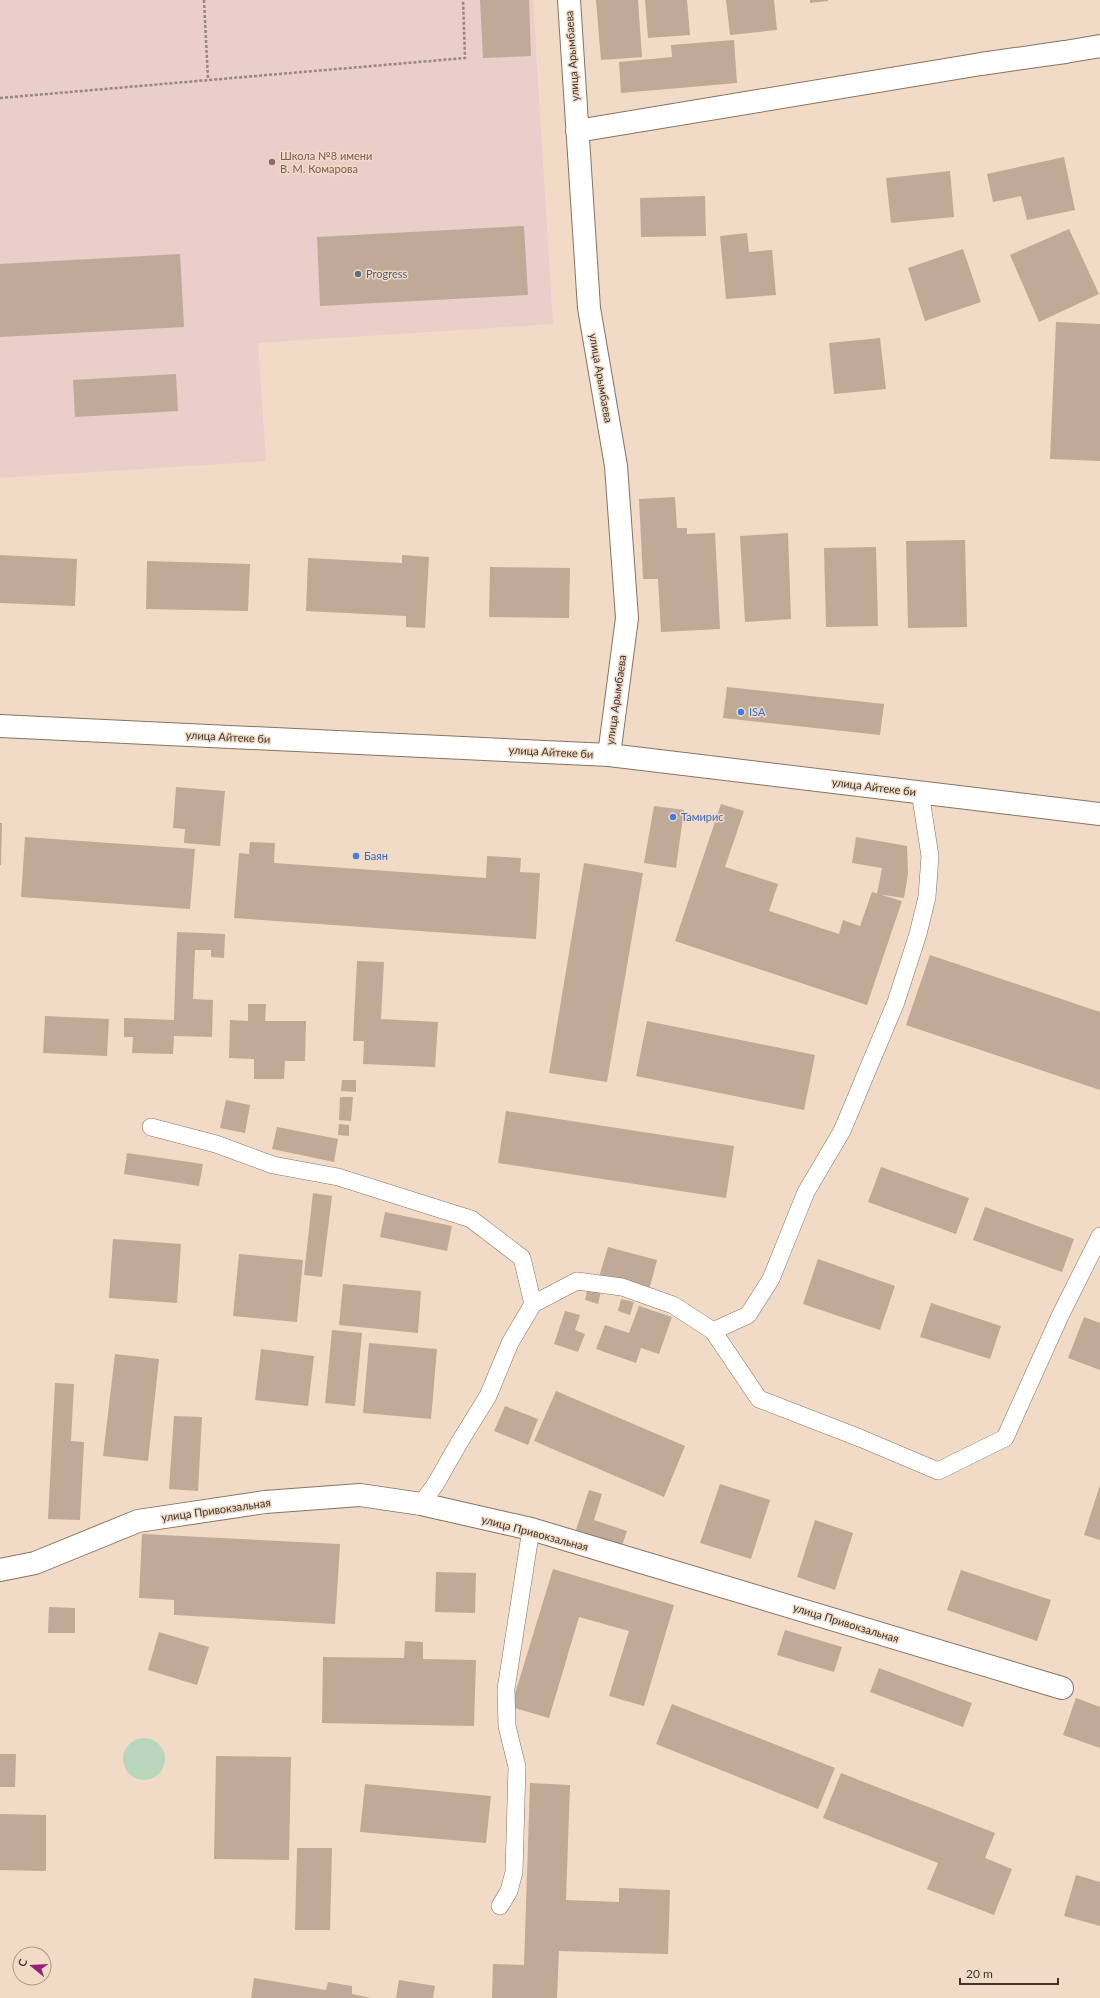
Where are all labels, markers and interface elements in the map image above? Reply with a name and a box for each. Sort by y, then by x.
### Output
street label: улица Арымбаева [562,10,581,102]
place label: Школа №8 имени В. М. Комарова [280,149,372,175]
marker: Школа №8 имени В. М. Комарова [267,157,277,167]
place label: Progress [366,267,408,280]
marker: Progress [353,269,363,279]
street label: улица Арымбаева [587,332,616,424]
street label: улица Арымбаева [603,654,628,746]
place label: ISA [749,705,766,718]
marker: ISA [736,707,746,717]
street label: улица Айтеке би [185,728,271,745]
street label: улица Айтеке би [508,743,594,760]
street label: улица Айтеке би [831,775,917,798]
place label: Тамирис [681,810,724,823]
marker: Тамирис [668,812,678,822]
place label: Баян [364,849,388,862]
marker: Баян [351,851,361,861]
street label: улица Привокзальная [161,1495,271,1524]
street label: улица Привокзальная [480,1512,590,1553]
street label: улица Привокзальная [792,1600,901,1645]
north arrow [12,1946,52,1986]
text: С [15,1957,30,1968]
scale bar [960,1960,1058,1986]
text: 20 m [966,1966,993,1981]

